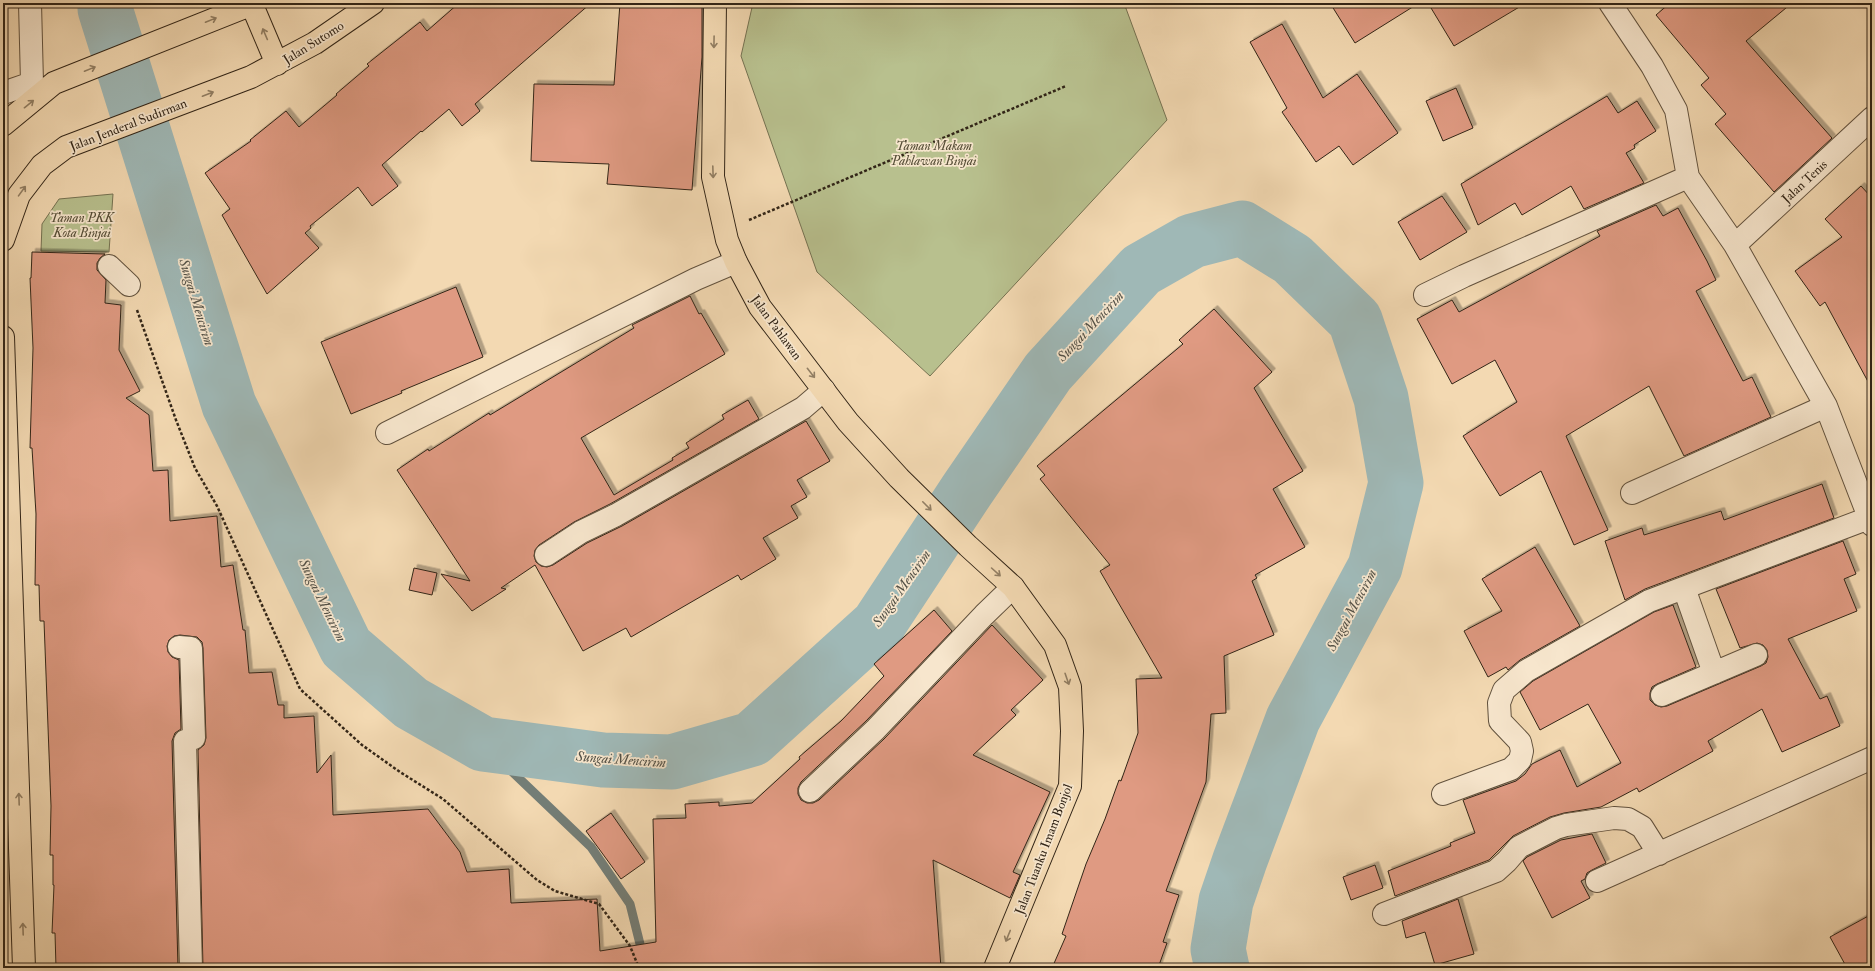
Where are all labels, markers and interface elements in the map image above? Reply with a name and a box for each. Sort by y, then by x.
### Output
one-way arrow [204,16,216,24]
street label: Jalan Sutomo [279,18,347,68]
one-way arrow [260,29,268,41]
one-way arrow [710,35,718,48]
one-way arrow [84,64,96,72]
one-way arrow [201,89,213,97]
street label: Jalan Jenderal Sudirman [66,95,190,155]
one-way arrow [23,100,34,109]
park label: Taman Makam Pahlawan Binjai [891,138,977,169]
street label: Jalan Tenis [1778,156,1831,208]
one-way arrow [709,165,717,178]
one-way arrow [18,185,27,196]
park label: Taman PKK Kota Binjai [50,210,116,241]
water label: Sungai Mencirim [175,256,218,348]
water label: Sungai Mencirim [1053,288,1127,366]
street label: Jalan Pahlawan [747,291,805,363]
one-way arrow [807,368,815,379]
one-way arrow [922,501,932,510]
water label: Sungai Mencirim [868,547,934,631]
water label: Sungai Mencirim [295,555,350,644]
one-way arrow [991,567,1001,576]
water label: Sungai Mencirim [1322,567,1380,655]
one-way arrow [1064,672,1071,685]
water label: Sungai Mencirim [574,748,666,771]
street label: Jalan Tuanku Imam Bonjol [1011,781,1076,918]
one-way arrow [15,793,22,806]
one-way arrow [19,923,27,936]
one-way arrow [1004,930,1012,942]

